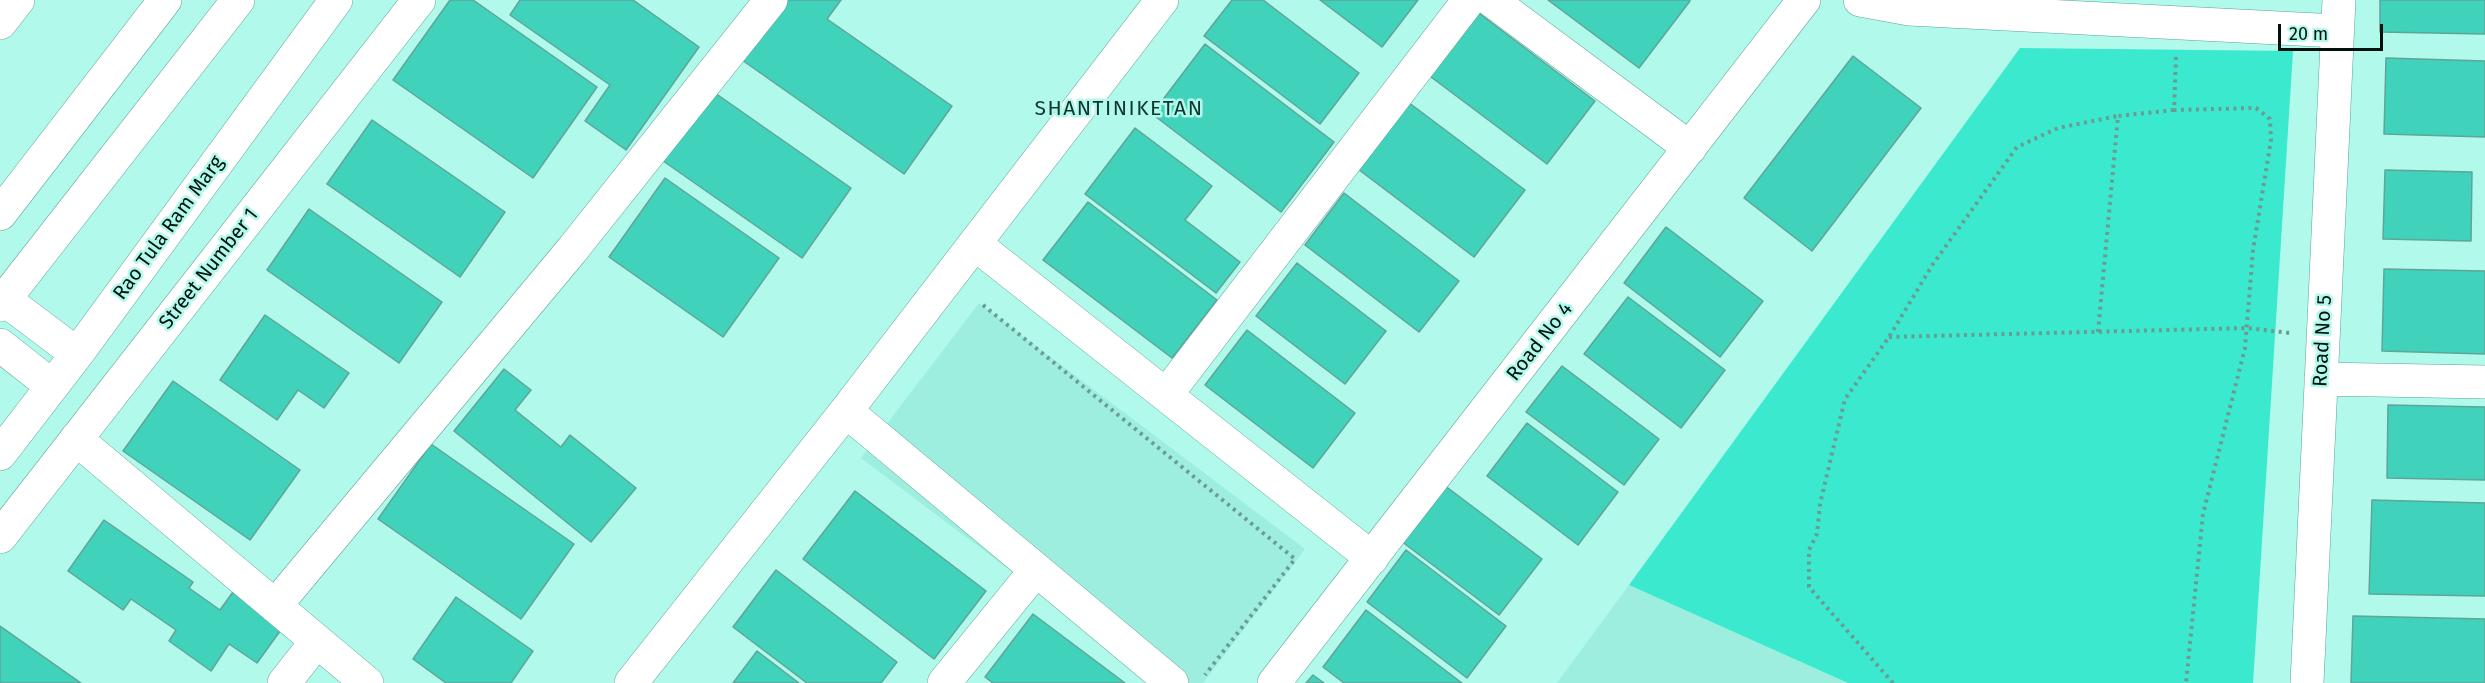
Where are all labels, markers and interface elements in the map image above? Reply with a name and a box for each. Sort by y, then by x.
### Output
scale bar [2281,12,2386,50]
text: 20 m [2289,23,2328,45]
district label: SHANTINIKETAN [1035,96,1203,122]
street label: Rao Tula Ram Marg [109,151,229,305]
street label: Street Number 1 [154,204,264,334]
street label: Road No 5 [2309,294,2337,388]
street label: Road No 4 [1502,298,1578,386]

